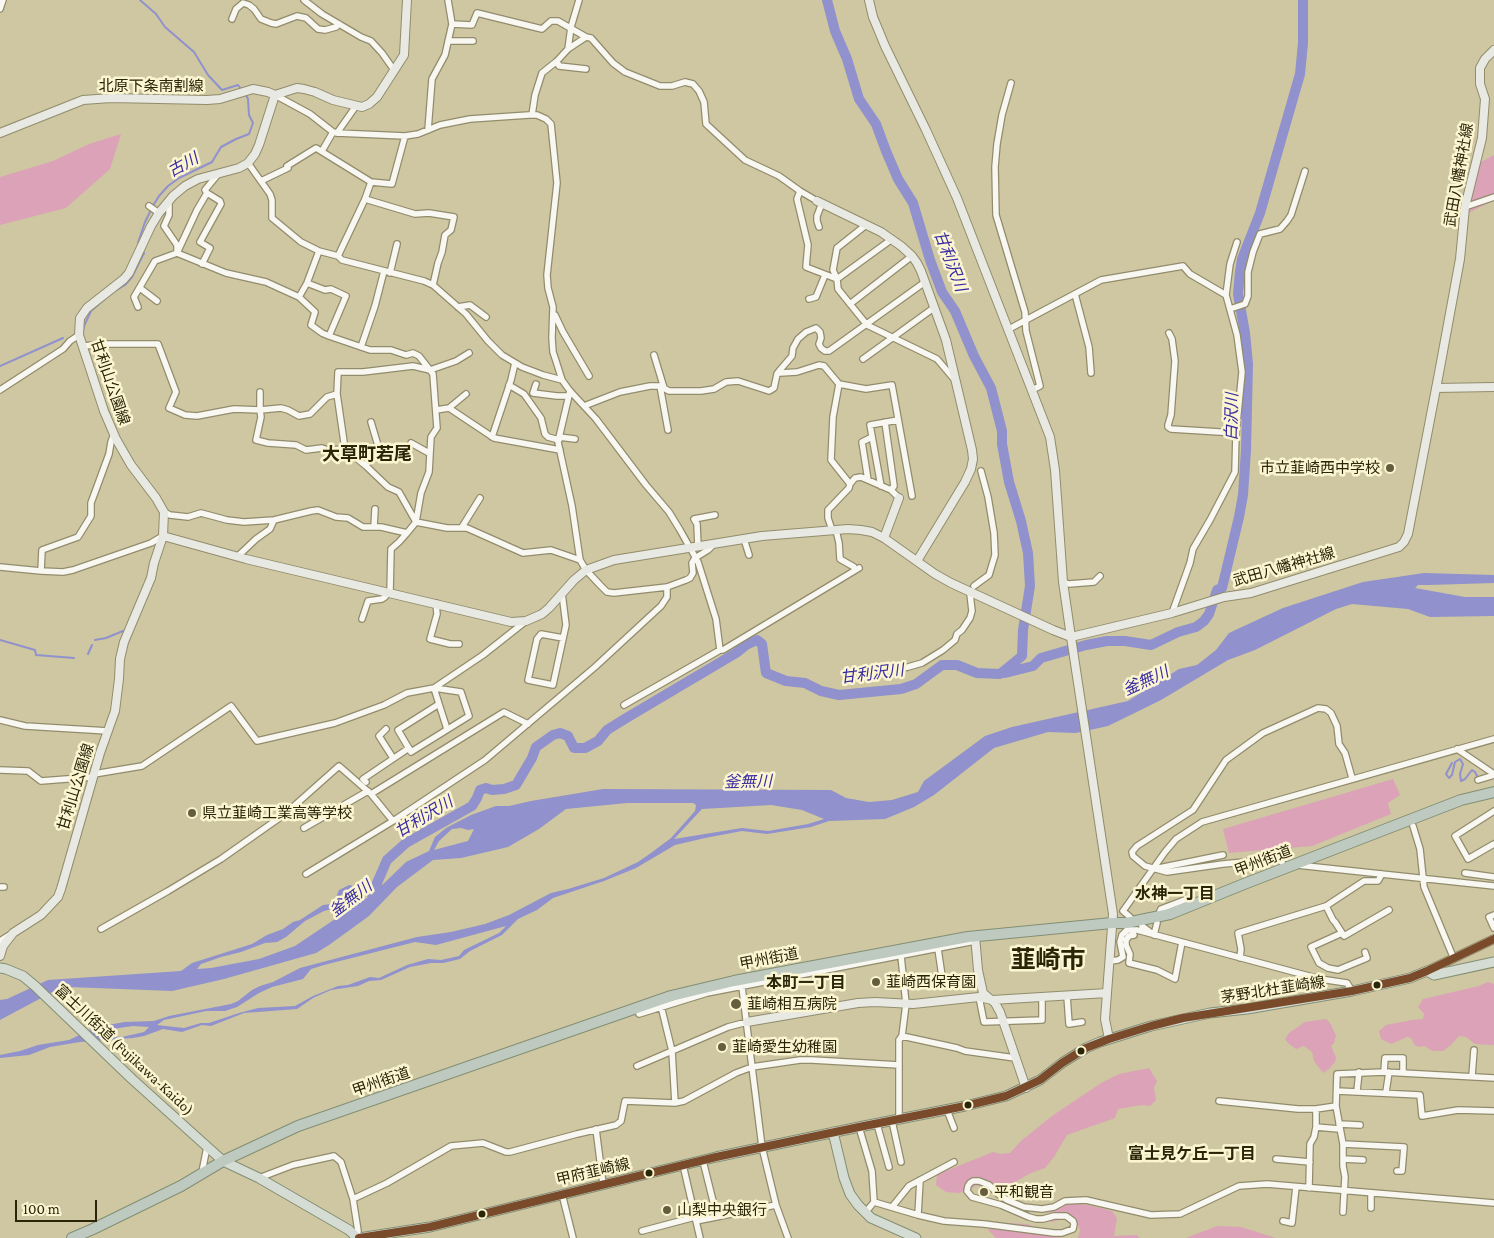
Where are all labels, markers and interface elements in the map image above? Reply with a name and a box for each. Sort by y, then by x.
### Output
street label: 北原下条南割線 [99,77,203,95]
street label: 武田八幡神社線 [1441,122,1477,228]
water label: 古川 [164,149,202,181]
water label: 甘利沢川 [930,228,970,294]
street label: 甘利山公園線 [87,337,133,427]
water label: 白沢川 [1222,393,1242,441]
district label: 大草町若尾 [322,443,412,465]
place label: 市立韮崎西中学校 [1260,459,1380,477]
marker: 市立韮崎西中学校 [1384,462,1396,474]
street label: 武田八幡神社線 [1231,544,1337,590]
water label: 甘利沢川 [839,661,905,687]
water label: 釜無川 [1120,662,1172,700]
street label: 甘利山公園線 [54,741,98,833]
water label: 釜無川 [724,772,772,792]
water label: 甘利沢川 [392,792,456,842]
place label: 県立韮崎工業高等学校 [202,804,352,822]
marker: 県立韮崎工業高等学校 [186,807,198,819]
street label: 甲州街道 [1232,842,1294,880]
water label: 釜無川 [326,877,376,921]
district label: 水神一丁目 [1135,884,1215,904]
street label: 甲州街道 [738,944,800,974]
district label: 韮崎市 [1011,945,1085,975]
district label: 本町一丁目 [766,973,846,993]
place label: 韮崎西保育園 [886,973,976,991]
street label: 茅野北杜韮崎線 [1220,973,1326,1007]
marker: 韮崎西保育園 [870,976,882,988]
unlabelled marker [1372,980,1382,990]
street label: 富士川街道 (Fujikawa-Kaido) [51,981,197,1119]
place label: 韮崎相互病院 [747,995,837,1013]
marker: 韮崎相互病院 [729,997,743,1011]
place label: 韮崎愛生幼稚園 [732,1038,837,1056]
marker: 韮崎愛生幼稚園 [716,1041,728,1053]
unlabelled marker [1076,1046,1086,1056]
street label: 甲州街道 [350,1064,412,1100]
unlabelled marker [963,1100,973,1110]
district label: 富士見ケ丘一丁目 [1128,1144,1256,1164]
street label: 甲府韮崎線 [554,1155,632,1189]
unlabelled marker [644,1168,654,1178]
place label: 平和観音 [994,1183,1054,1201]
marker: 平和観音 [978,1186,990,1198]
scale bar [18,1190,100,1222]
text: 100 m [23,1201,60,1217]
place label: 山梨中央銀行 [677,1201,767,1219]
marker: 山梨中央銀行 [661,1204,673,1216]
unlabelled marker [477,1209,487,1219]

